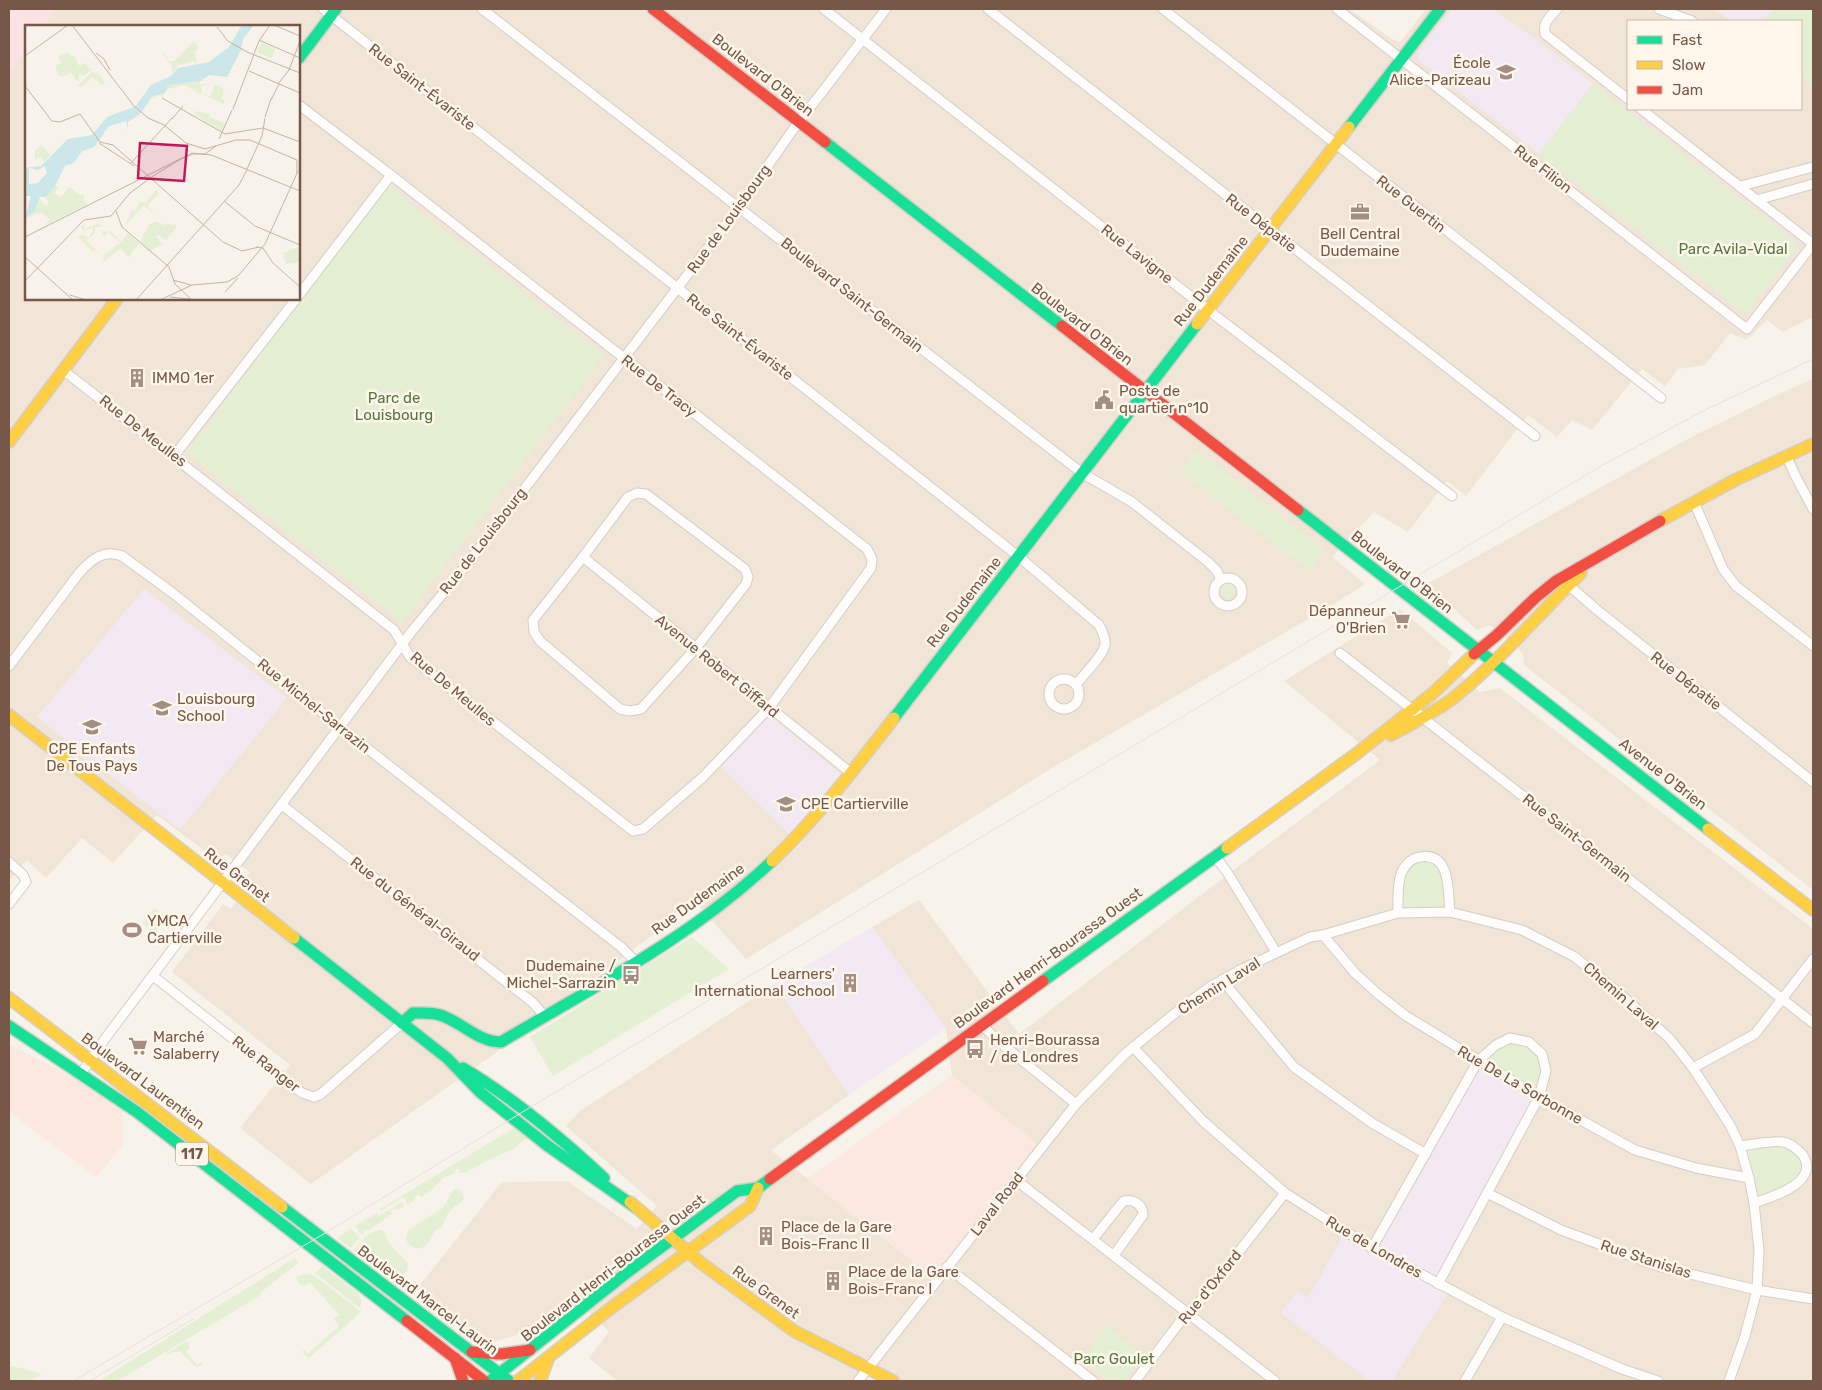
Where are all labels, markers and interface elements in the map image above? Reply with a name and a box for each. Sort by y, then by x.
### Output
legend [1627,20,1802,110]
inset map [25,25,300,300]
street label: Boulevard O'Brien [709,30,817,120]
text: Fast [1672,31,1702,49]
street label: Rue Saint-Évariste [365,40,479,134]
place label: École Alice-Parizeau [1390,54,1491,89]
text: Slow [1672,56,1705,74]
school or university icon: École Alice-Parizeau [1495,61,1517,83]
text: Jam [1672,81,1703,99]
street label: Rue Filion [1511,141,1575,197]
street label: Rue de Louisbourg [683,161,775,277]
street label: Rue Guertin [1373,171,1449,237]
street label: Rue Dépatie [1222,190,1300,256]
office icon: Bell Central Dudemaine [1349,201,1371,223]
street label: Rue Lavigne [1098,220,1176,288]
place label: Bell Central Dudemaine [1320,225,1400,260]
street label: Rue Dudemaine [1170,232,1252,330]
street label: Boulevard Saint-Germain [777,234,927,356]
park label: Parc Avila-Vidal [1678,240,1788,258]
street label: Boulevard O'Brien [1028,279,1136,369]
street label: Rue Saint-Évariste [683,290,797,384]
street label: Rue De Tracy [618,351,700,421]
building icon: IMMO 1er [126,367,148,389]
place label: IMMO 1er [152,369,215,387]
place label: Poste de quartier n°10 [1119,382,1209,417]
park label: Parc de Louisbourg [355,389,433,424]
public building icon: Poste de quartier n°10 [1093,389,1115,411]
street label: Rue De Meulles [96,391,191,471]
street label: Rue de Louisbourg [436,484,530,598]
street label: Boulevard O'Brien [1348,527,1456,617]
street label: Rue Dudemaine [923,553,1005,651]
place label: Dépanneur O'Brien [1309,602,1386,637]
supermarket icon: Dépanneur O'Brien [1390,609,1412,631]
street label: Avenue Robert Giffard [652,611,782,721]
street label: Rue De Meulles [407,648,500,730]
street label: Rue Dépatie [1647,648,1725,714]
street label: Rue Michel-Sarrazin [254,655,374,757]
place label: Louisbourg School [177,690,255,725]
school or university icon: Louisbourg School [151,697,173,719]
school or university icon: CPE Enfants De Tous Pays [81,716,103,738]
street label: Avenue O'Brien [1616,734,1710,814]
place label: CPE Enfants De Tous Pays [46,740,138,775]
street label: Rue Saint-Germain [1519,790,1635,886]
school or university icon: CPE Cartierville [775,793,797,815]
place label: CPE Cartierville [801,795,909,813]
street label: Rue Grenet [201,844,274,906]
street label: Rue du Général-Giraud [347,853,483,965]
street label: Rue Dudemaine [648,859,748,939]
street label: Boulevard Henri-Bourassa Ouest [950,884,1146,1032]
place label: YMCA Cartierville [147,912,222,947]
sports icon: YMCA Cartierville [121,919,143,941]
street label: Chemin Laval [1174,954,1264,1018]
place label: Dudemaine / Michel-Sarrazin [506,957,616,992]
street label: Chemin Laval [1580,958,1662,1034]
bus stop icon: Dudemaine / Michel-Sarrazin [620,964,642,986]
place label: Learners' International School [694,965,835,1000]
building icon: Learners' International School [839,972,861,994]
place label: Marché Salaberry [153,1028,220,1063]
street label: Boulevard Laurentien [78,1029,208,1133]
place label: Henri-Bourassa / de Londres [990,1031,1100,1066]
street label: Rue Ranger [228,1032,304,1096]
supermarket icon: Marché Salaberry [127,1035,149,1057]
bus stop icon: Henri-Bourassa / de Londres [964,1038,986,1060]
street label: Rue De La Sorbonne [1454,1042,1586,1128]
road number: 117 [176,1142,208,1166]
street label: Laval Road [967,1169,1027,1239]
street label: Boulevard Henri-Bourassa Ouest [517,1191,709,1345]
street label: Rue de Londres [1323,1212,1426,1282]
place label: Place de la Gare Bois-Franc II [781,1218,892,1253]
building icon: Place de la Gare Bois-Franc II [755,1225,777,1247]
street label: Rue Stanislas [1598,1236,1694,1282]
street label: Boulevard Marcel-Laurin [354,1241,502,1359]
street label: Rue d'Oxford [1175,1246,1245,1328]
street label: Rue Grenet [729,1262,803,1322]
place label: Place de la Gare Bois-Franc I [848,1263,959,1298]
building icon: Place de la Gare Bois-Franc I [822,1270,844,1292]
park label: Parc Goulet [1074,1350,1155,1368]

